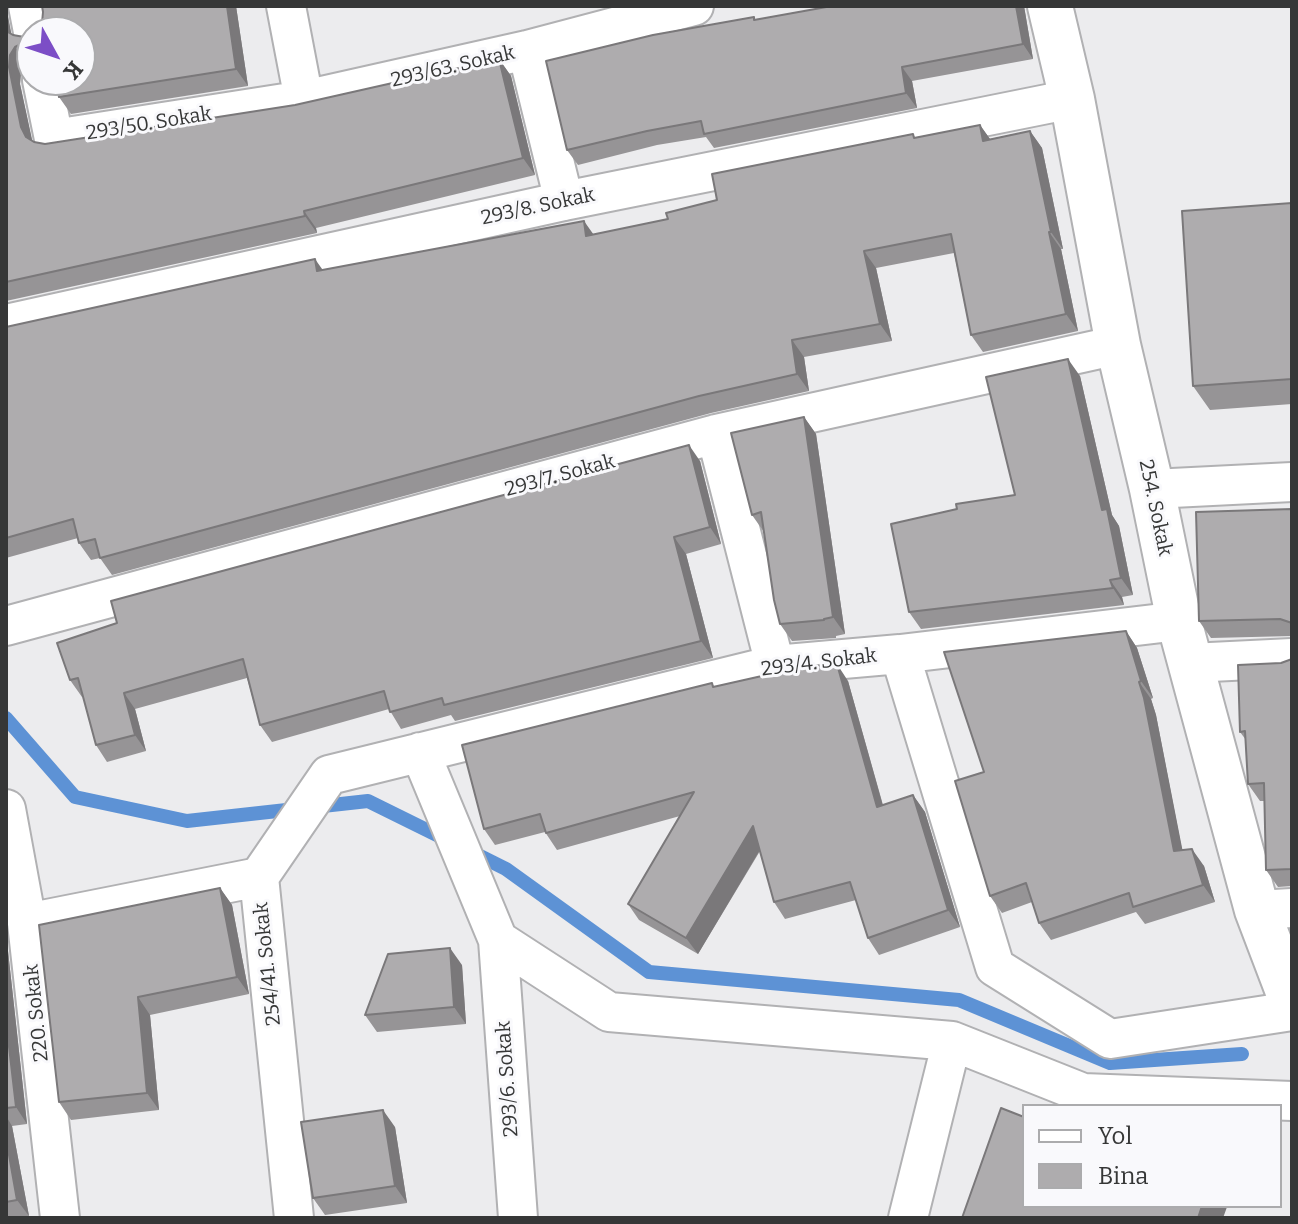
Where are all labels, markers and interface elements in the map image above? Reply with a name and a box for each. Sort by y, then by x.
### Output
north arrow [16,16,96,96]
street label: 293/63. Sokak [389,41,517,93]
text: K [58,56,89,85]
street label: 293/50. Sokak [85,102,213,146]
street label: 293/8. Sokak [479,183,597,231]
street label: 293/7. Sokak [502,450,618,502]
street label: 254. Sokak [1133,458,1177,558]
street label: 293/4. Sokak [760,644,878,682]
street label: 254/41. Sokak [250,901,286,1027]
street label: 220. Sokak [20,963,54,1063]
street label: 293/6. Sokak [492,1020,524,1138]
legend [1022,1104,1282,1208]
text: Yol [1098,1122,1132,1150]
text: Bina [1098,1162,1148,1190]

